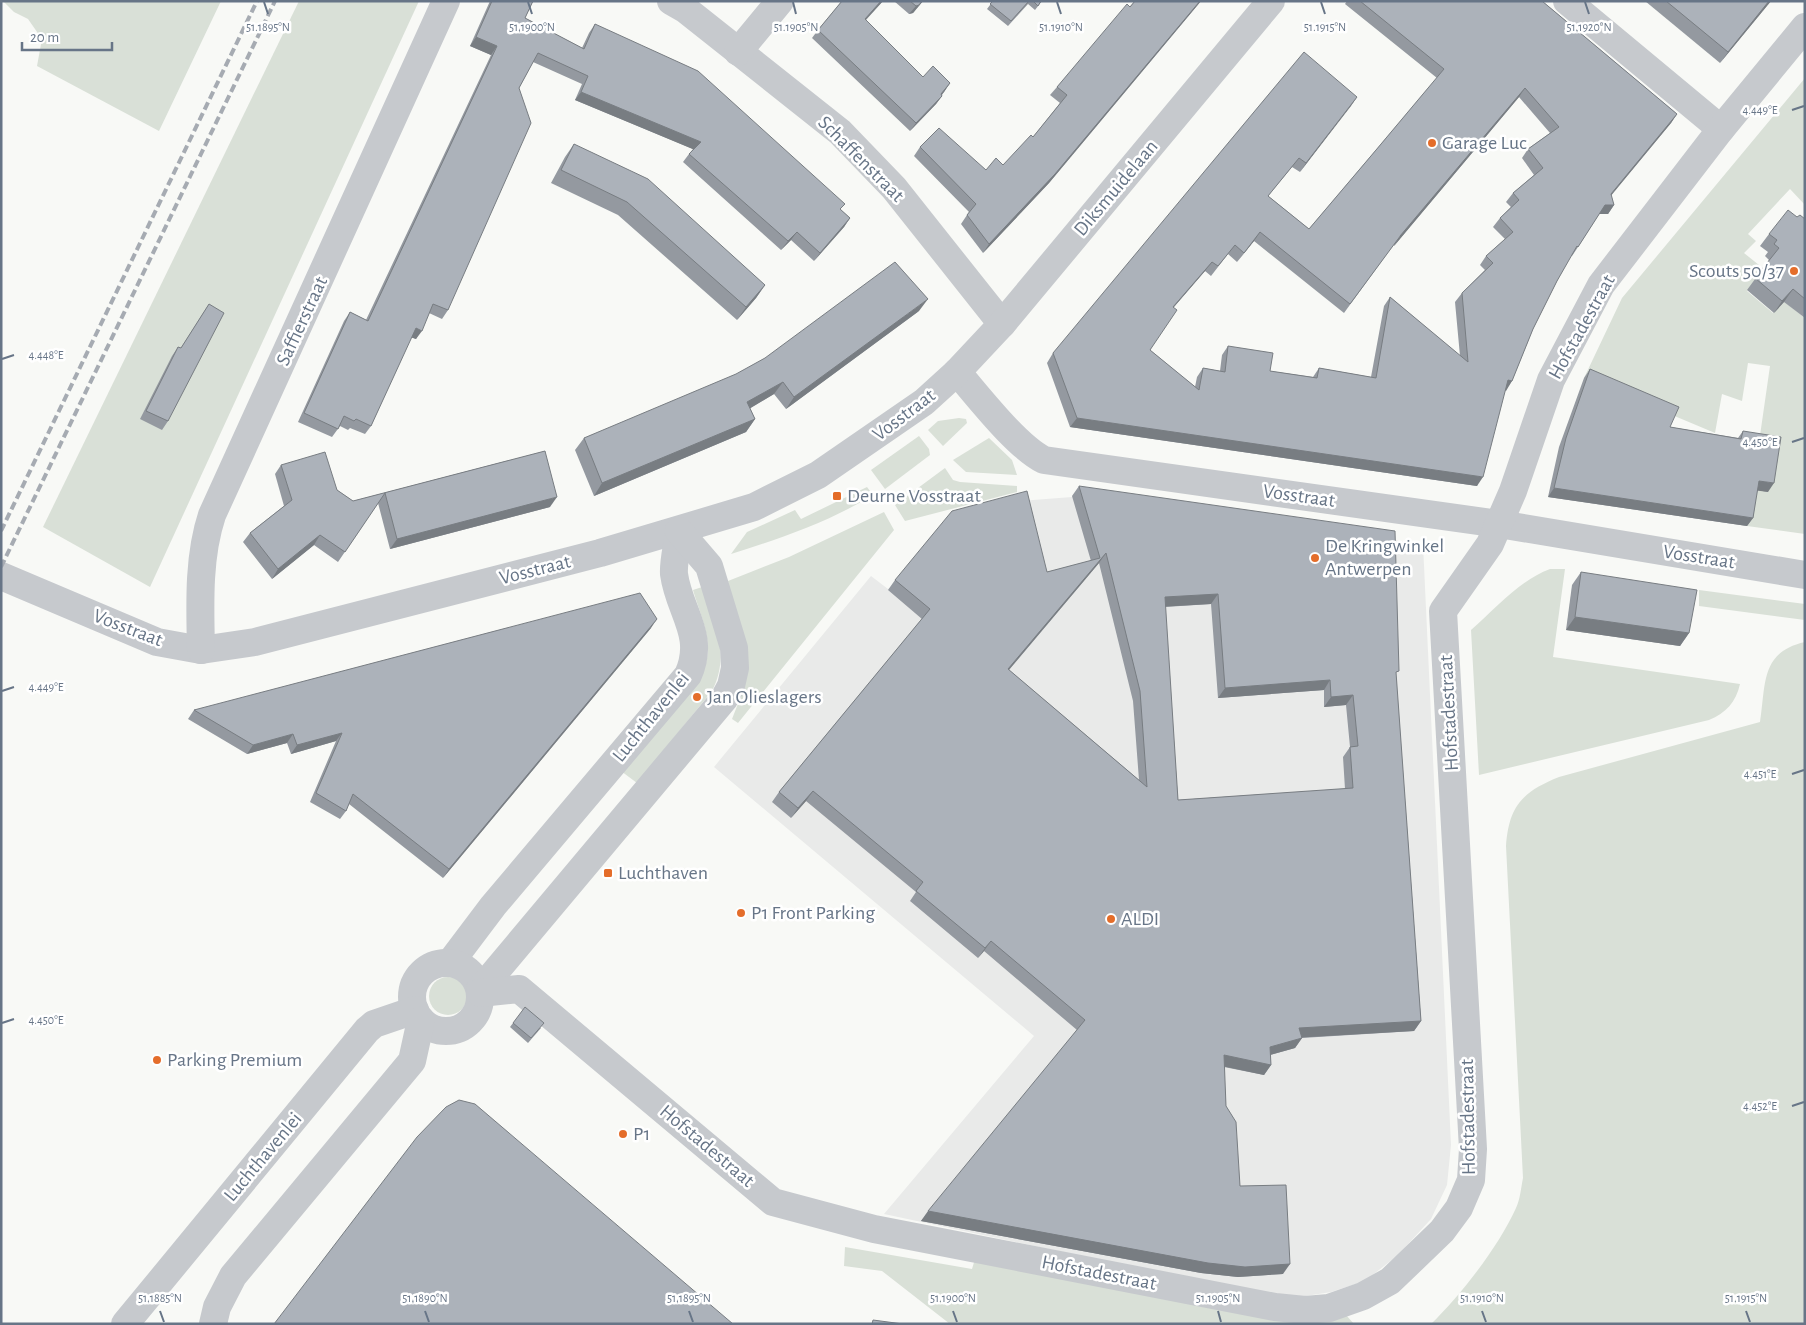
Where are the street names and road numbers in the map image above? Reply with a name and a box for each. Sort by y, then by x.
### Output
street label: Schaffenstraat [814,112,908,206]
street label: Diksmuidelaan [1070,136,1162,240]
street label: Hofstadestraat [1545,271,1619,383]
street label: Saffierstraat [273,273,332,369]
street label: Vosstraat [869,385,939,445]
street label: Vosstraat [1262,481,1337,511]
street label: Vosstraat [1662,541,1737,573]
street label: Vosstraat [497,551,573,588]
street label: Vosstraat [91,606,166,651]
street label: Hofstadestraat [1436,654,1462,772]
street label: Luchthavenlei [609,668,693,766]
street label: Hofstadestraat [1457,1058,1479,1175]
street label: Hofstadestraat [656,1101,758,1191]
street label: Luchthavenlei [220,1109,306,1205]
street label: Hofstadestraat [1040,1252,1159,1294]

